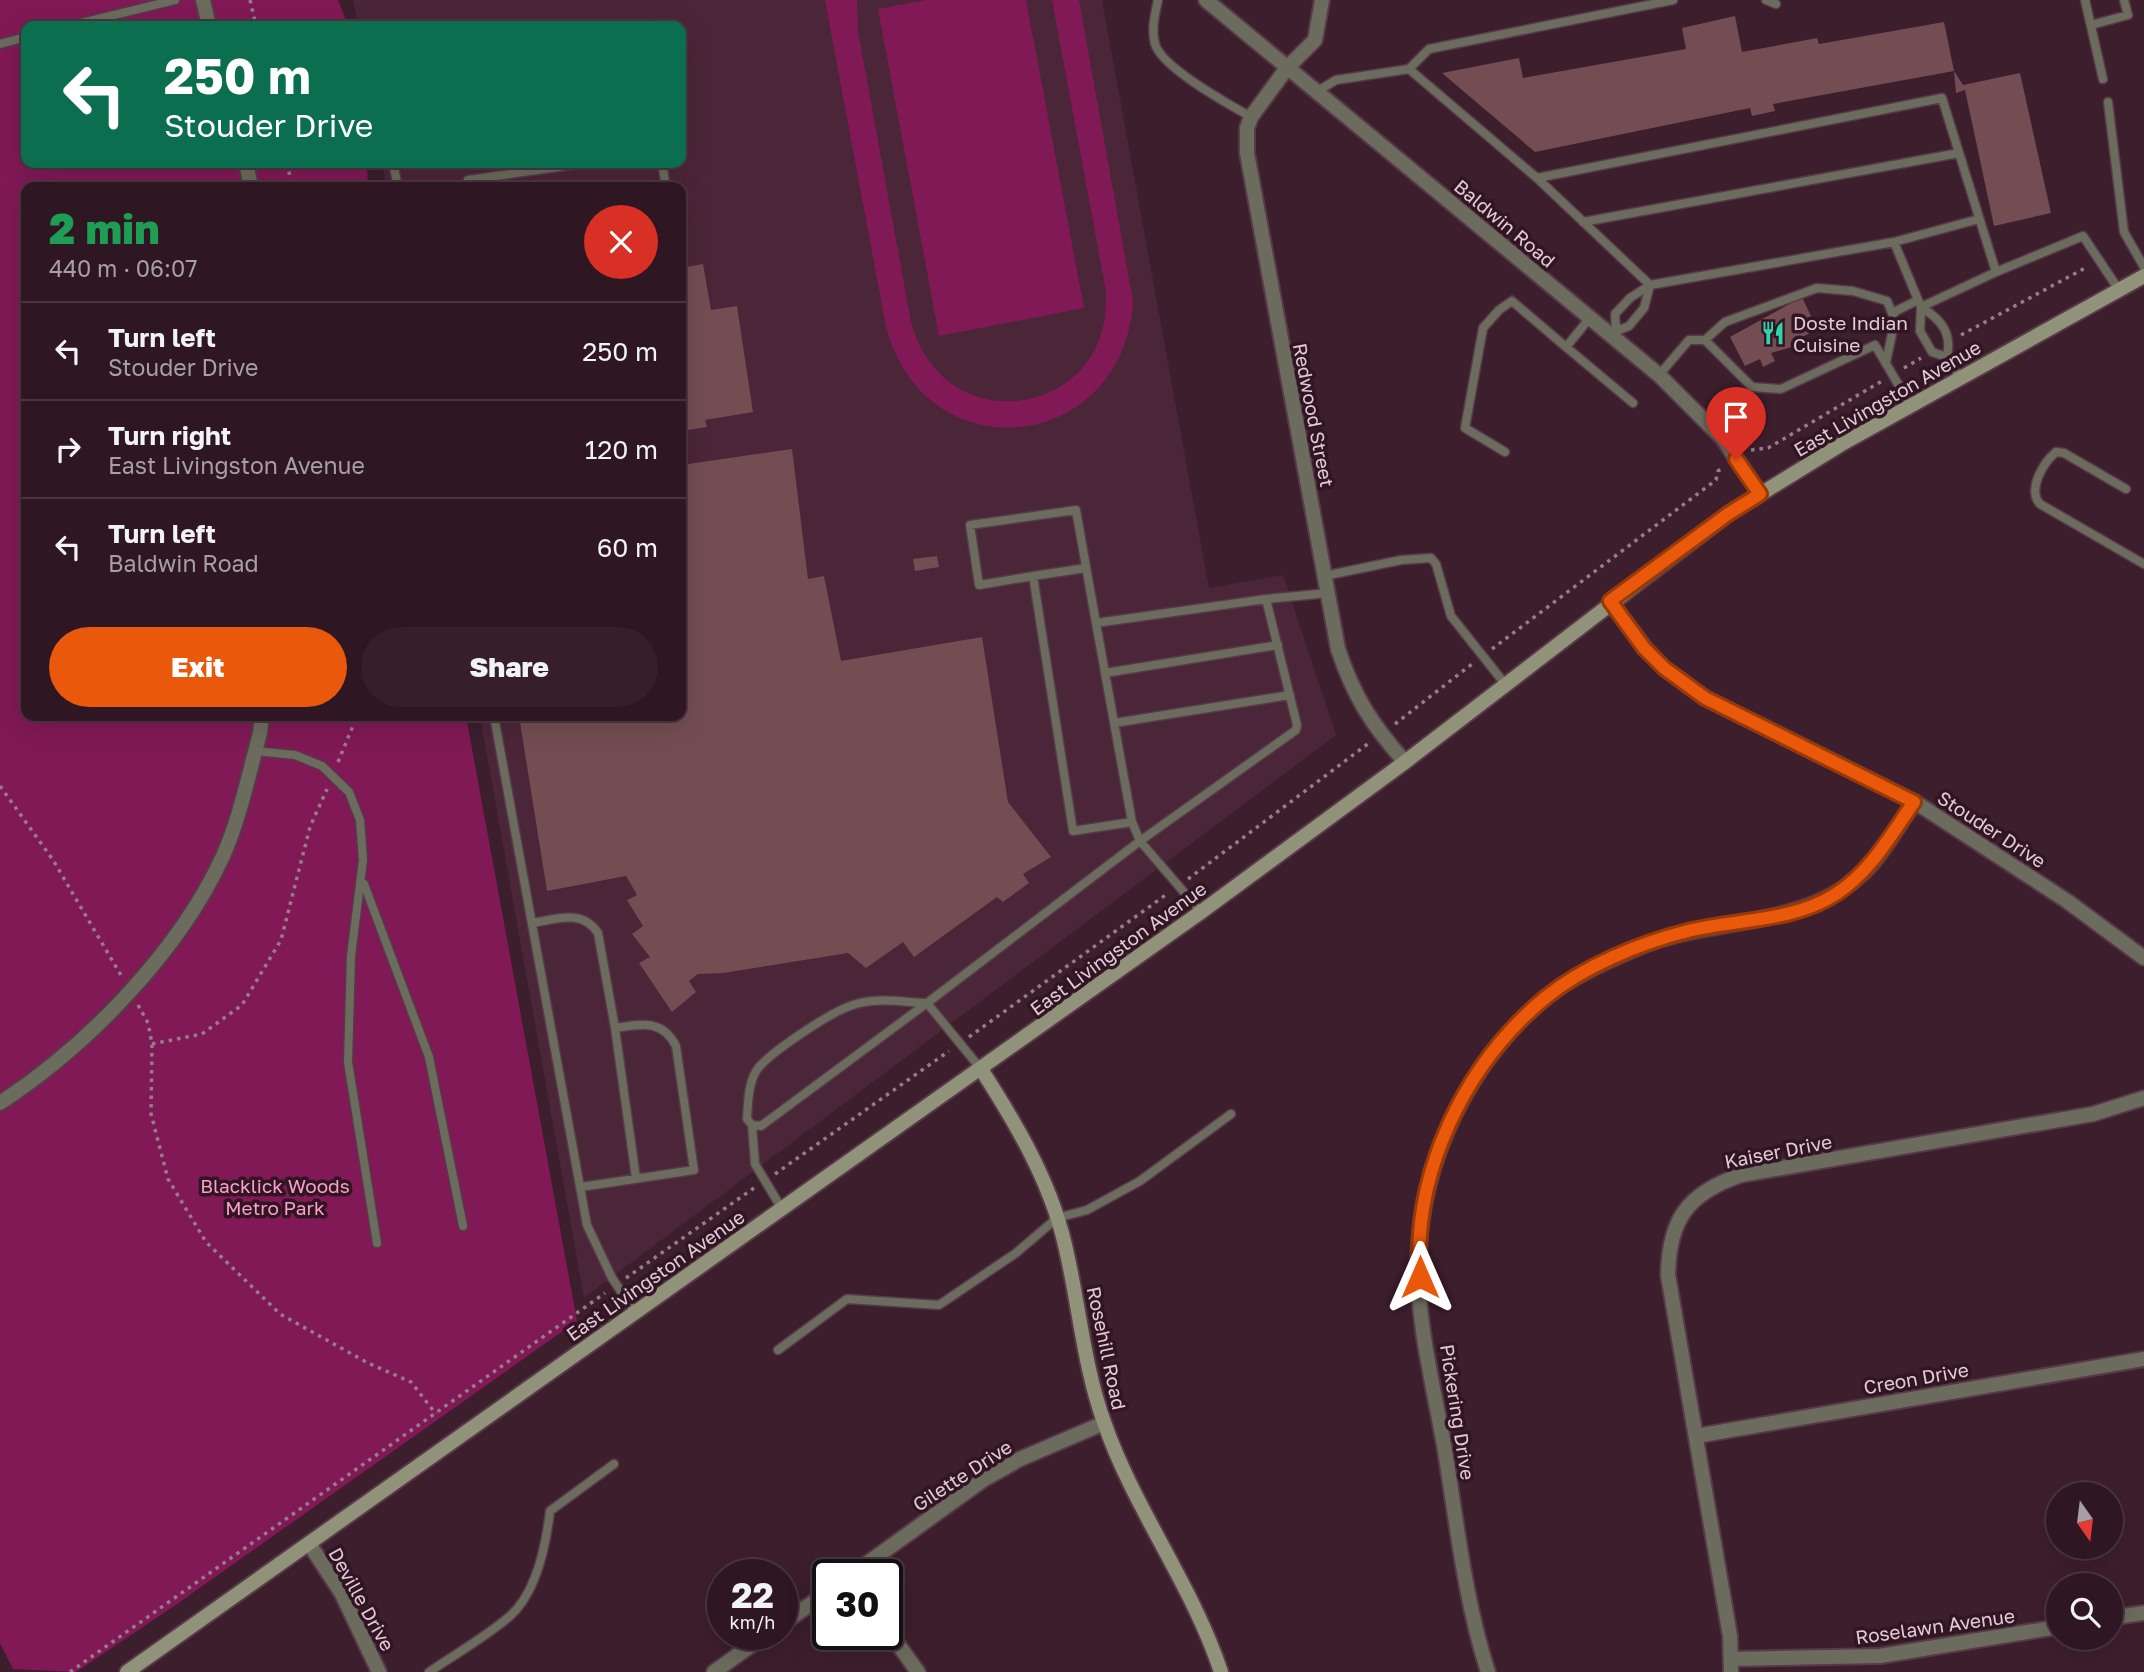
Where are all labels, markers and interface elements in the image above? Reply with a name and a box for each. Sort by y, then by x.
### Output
text: 250 m [164,46,311,105]
icon: left [49,49,140,140]
text: Stouder Drive [164,106,373,144]
street label: Baldwin Road [1450,174,1560,272]
text: 2 min [49,203,160,253]
button: close [584,205,658,279]
text: 440 m · 06:07 [49,254,197,282]
place label: Doste Indian Cuisine [1793,311,1908,356]
restaurant icon: Doste Indian Cuisine [1759,319,1787,347]
text: Turn left [108,322,216,353]
icon: left [49,332,87,370]
street label: East Livingston Avenue [1789,335,1985,461]
text: 250 m [582,336,658,367]
street label: Redwood Street [1289,341,1339,489]
text: Stouder Drive [108,353,258,381]
pin [1706,387,1766,459]
icon: arrive [1717,398,1755,436]
text: Turn right [108,420,231,451]
icon: right [49,430,87,468]
text: 120 m [585,434,658,465]
text: East Livingston Avenue [108,451,365,479]
text: Turn left [108,518,216,549]
icon: left [49,528,87,566]
text: 60 m [597,532,658,563]
text: Baldwin Road [108,549,259,577]
button: Exit [49,627,347,707]
button: Share [361,627,658,707]
street label: Stouder Drive [1934,786,2050,872]
street label: East Livingston Avenue [1025,876,1211,1020]
street label: Kaiser Drive [1722,1129,1834,1173]
park label: Blacklick Woods Metro Park [200,1174,350,1219]
street label: East Livingston Avenue [562,1205,748,1345]
position arrow [1383,1240,1457,1314]
street label: Rosehill Road [1083,1284,1131,1412]
street label: Pickering Drive [1436,1343,1480,1481]
street label: Creon Drive [1862,1357,1970,1399]
street label: Gilette Drive [908,1435,1016,1515]
north arrow [2046,1482,2123,1559]
map controls [2046,1482,2123,1650]
street label: Deville Drive [324,1543,400,1655]
speed limit sign: 30 [812,1559,903,1650]
button: search [2046,1573,2123,1650]
text: 22 [731,1574,774,1616]
street label: Roselawn Avenue [1854,1603,2016,1649]
text: km/h [730,1611,775,1633]

